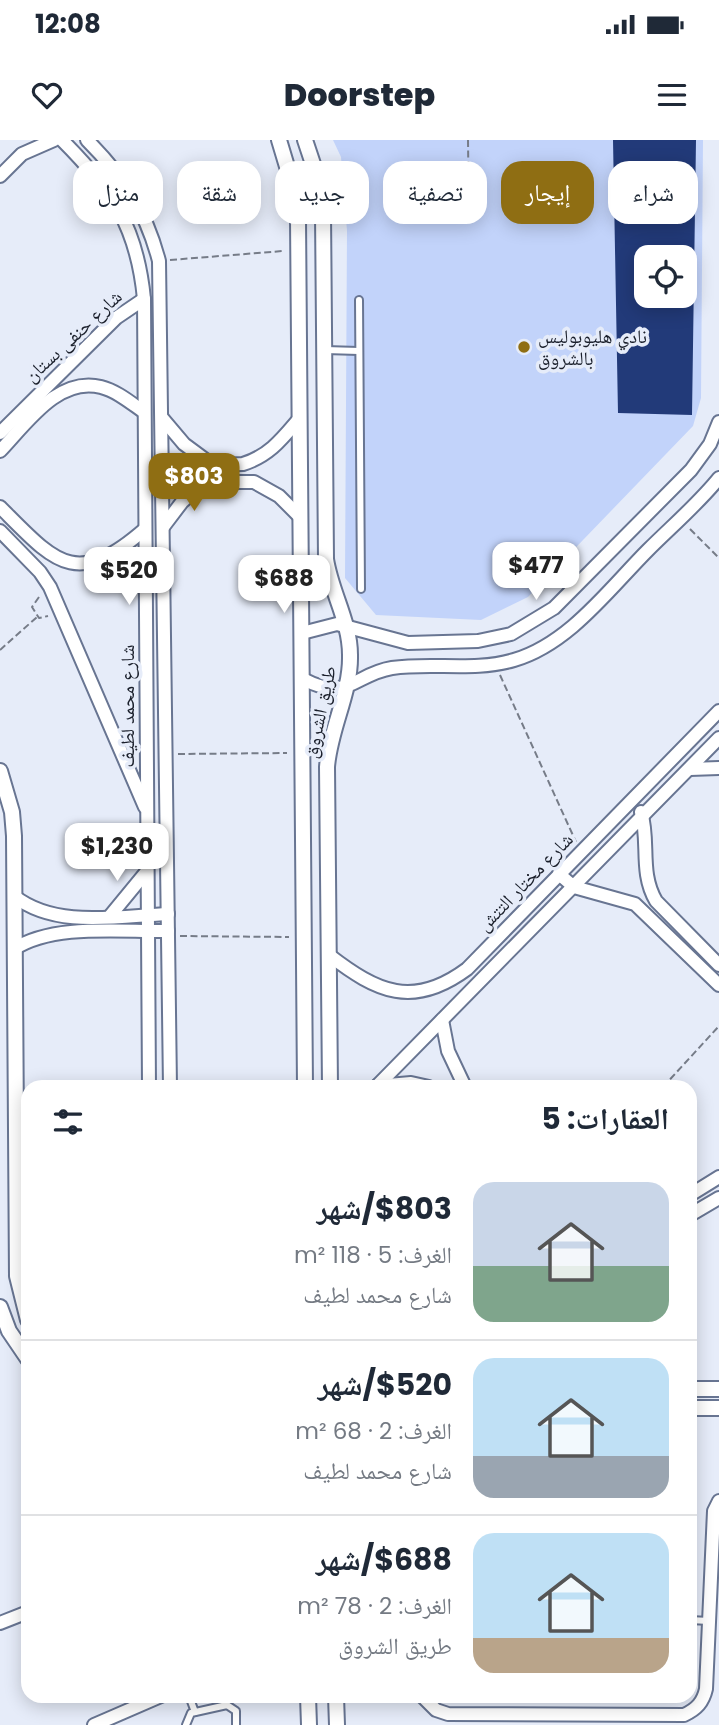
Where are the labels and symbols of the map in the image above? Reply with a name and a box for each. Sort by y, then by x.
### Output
street label: شارع حنفى بستان [18,284,128,388]
place label: نادي هليوبوليس بالشروق [538,323,647,372]
marker: نادي هليوبوليس بالشروق [516,339,532,355]
pin: $803 [153,454,235,513]
pin: $477 [495,542,577,602]
pin: $520 [88,547,170,607]
pin: $688 [243,556,325,615]
street label: شارع محمد لطيف [114,645,141,767]
street label: طريق الشروق [297,663,343,761]
pin: $1,230 [60,824,174,883]
street label: شارع مختار التتش [471,827,579,937]

